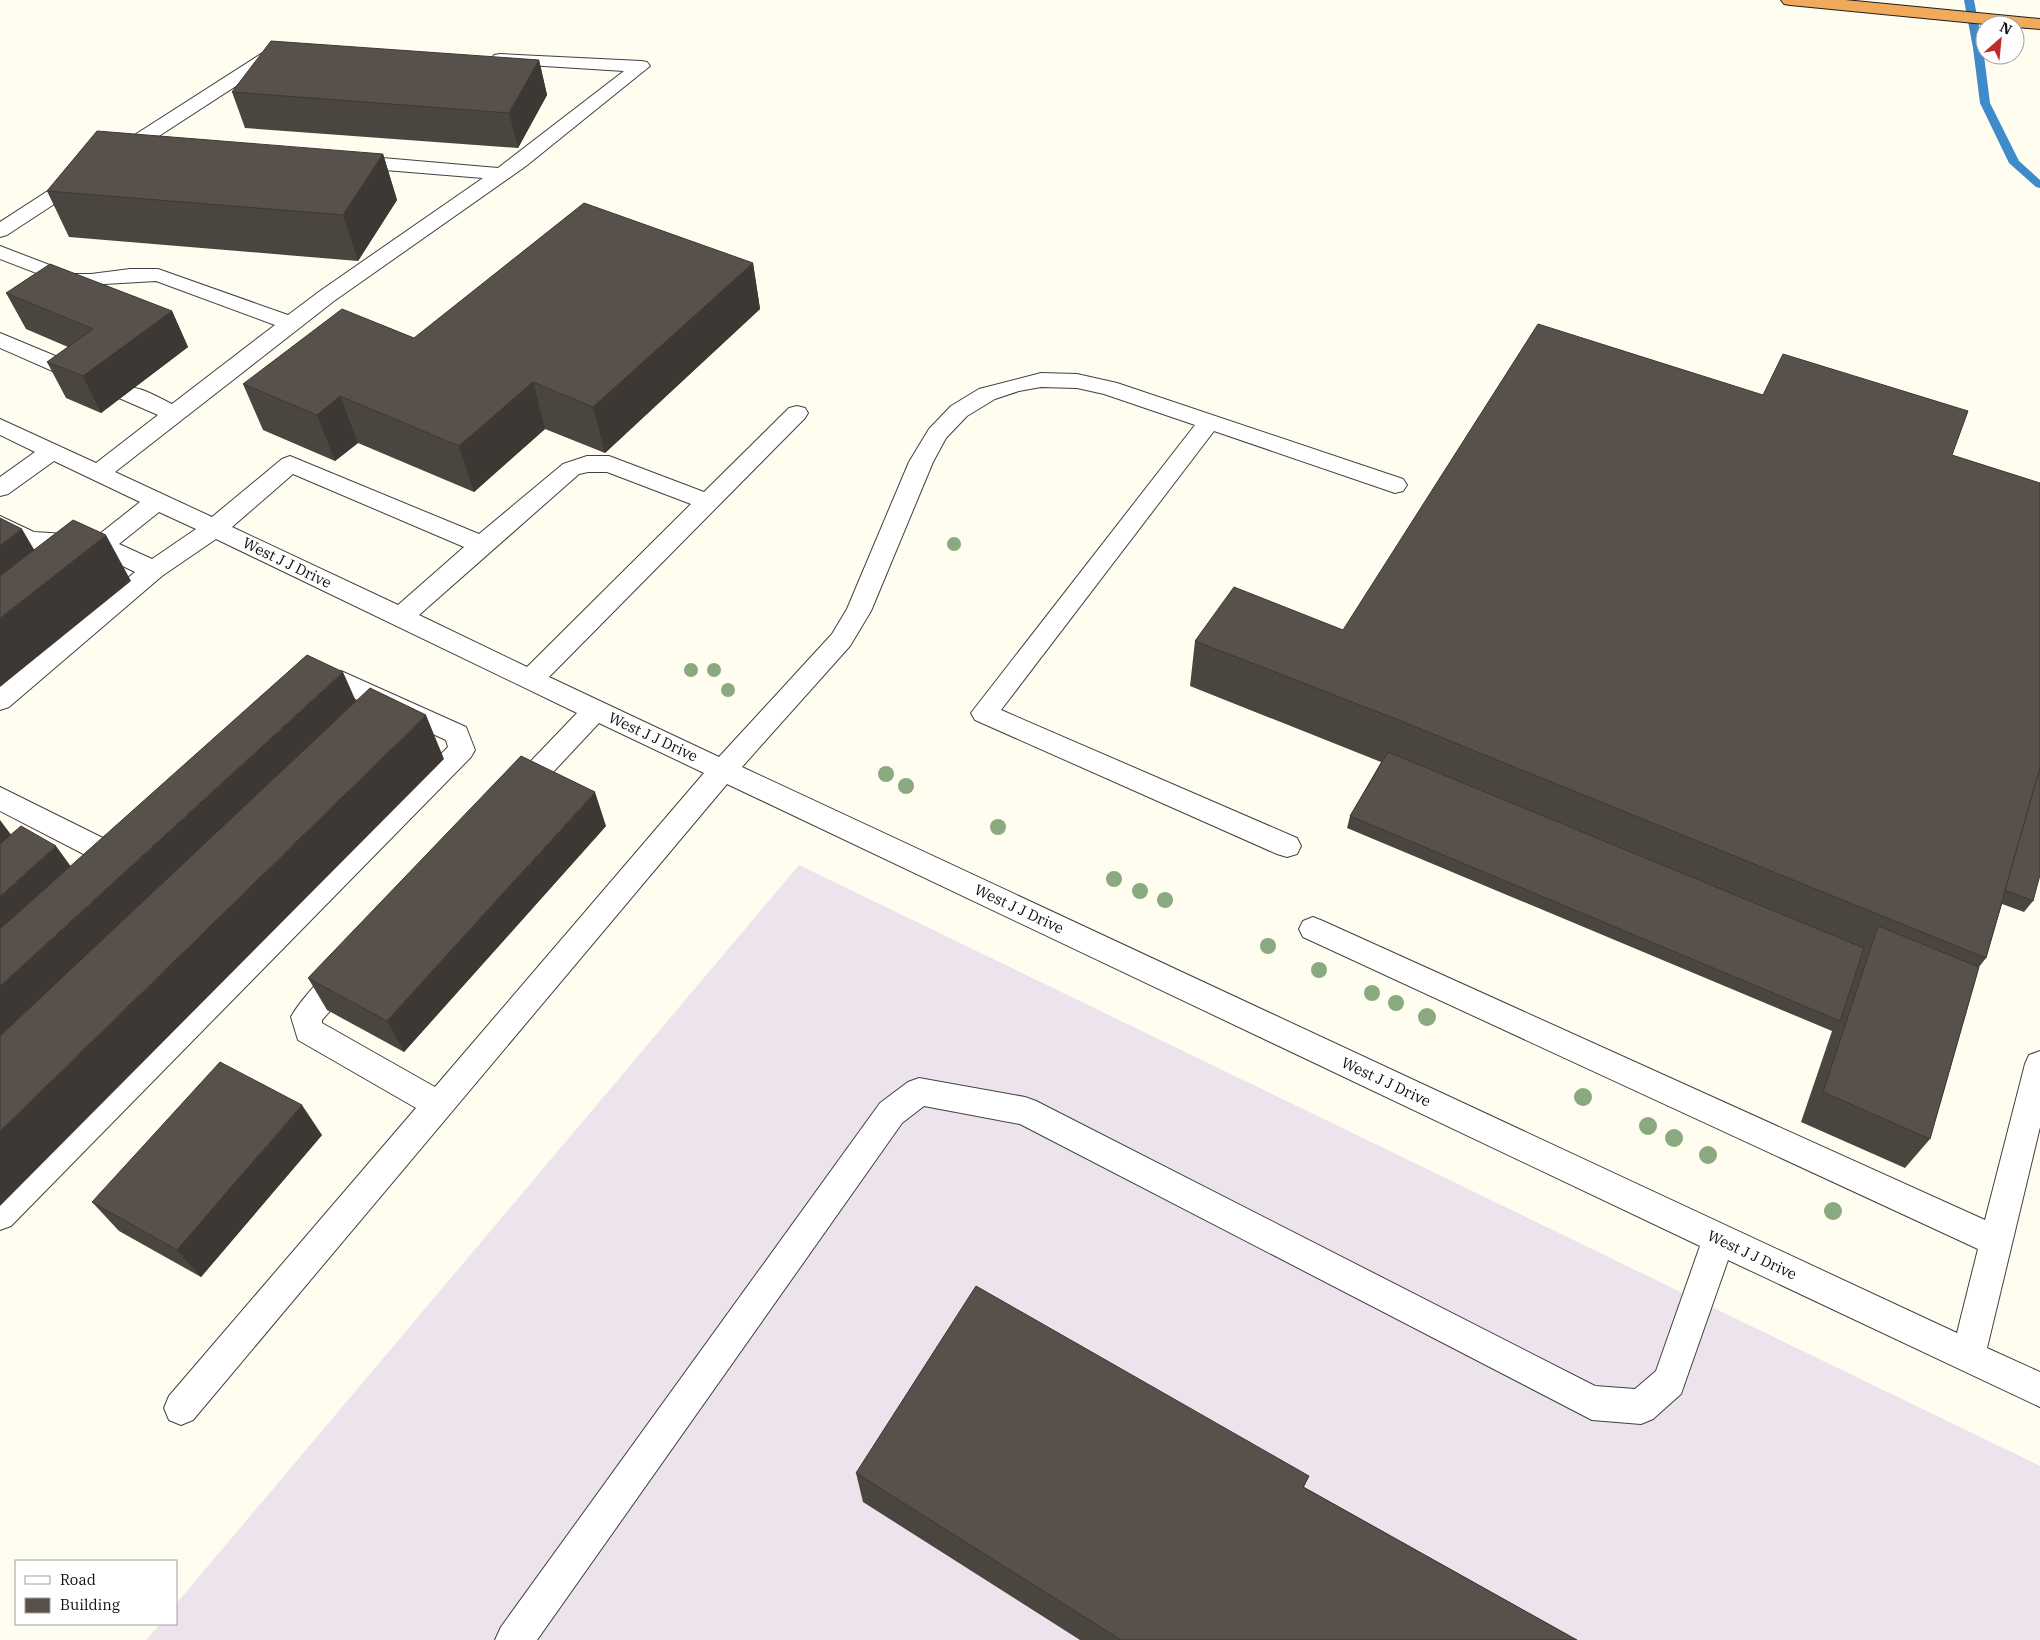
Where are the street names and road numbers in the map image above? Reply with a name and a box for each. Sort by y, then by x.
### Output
street label: West J J Drive [240,533,335,592]
street label: West J J Drive [606,708,701,766]
street label: West J J Drive [972,880,1067,938]
street label: West J J Drive [1339,1053,1434,1111]
street label: West J J Drive [1705,1226,1800,1284]

